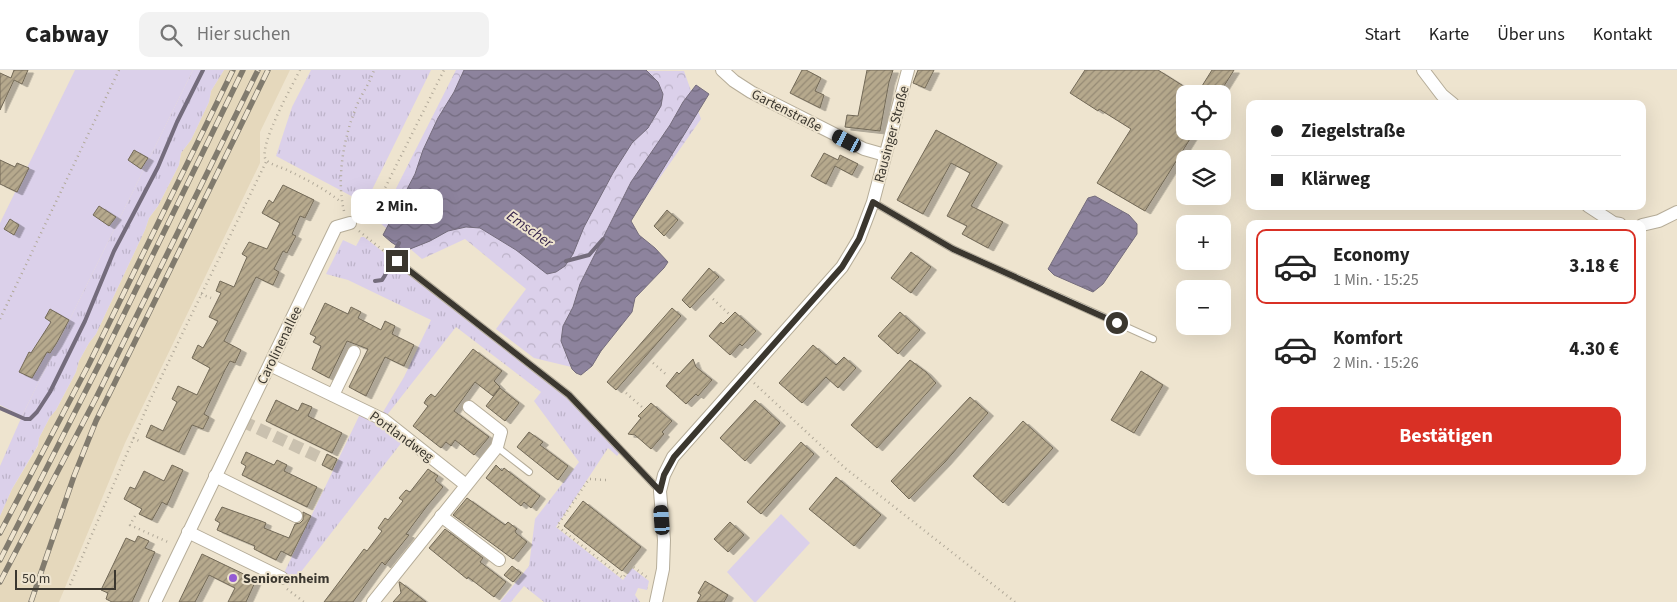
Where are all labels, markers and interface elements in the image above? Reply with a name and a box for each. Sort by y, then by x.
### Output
search box [139,12,489,57]
text: Cabway [25,17,109,52]
icon: search [157,21,185,49]
text: Hier suchen [197,21,291,48]
text: Start [1364,22,1401,47]
text: Karte [1429,22,1469,47]
text: Über uns [1497,22,1565,47]
text: Kontakt [1593,22,1652,47]
street label: Rausinger Straße [869,84,915,185]
street label: Gartenstraße [748,85,825,137]
map controls [1176,85,1231,335]
button: locate [1176,85,1231,140]
text: Ziegelstraße [1301,118,1405,145]
car [830,128,863,154]
button: layers [1176,150,1231,205]
text: Klärweg [1301,166,1370,193]
callout: 2 Min. [351,189,443,224]
text: 2 Min. [376,195,418,217]
water label: Emscher [502,206,558,253]
button: + [1176,215,1231,270]
text: Economy [1333,242,1410,269]
icon: car [1273,244,1318,289]
route end [386,250,408,272]
text: 3.18 € [1569,253,1619,280]
text: 1 Min. · 15:25 [1333,269,1419,291]
button: − [1176,280,1231,335]
street label: Carolinenallee [252,303,307,388]
route start [1106,312,1128,334]
text: Komfort [1333,325,1403,352]
icon: car [1273,327,1318,372]
text: 4.30 € [1569,336,1619,363]
text: 2 Min. · 15:26 [1333,352,1419,374]
street label: Portlandweg [365,407,438,467]
button: Bestätigen [1271,407,1621,465]
car [653,505,670,535]
scale bar [15,567,116,590]
text: 50 m [22,569,50,589]
place label: Seniorenheim [243,569,329,589]
marker: Seniorenheim [227,572,239,584]

